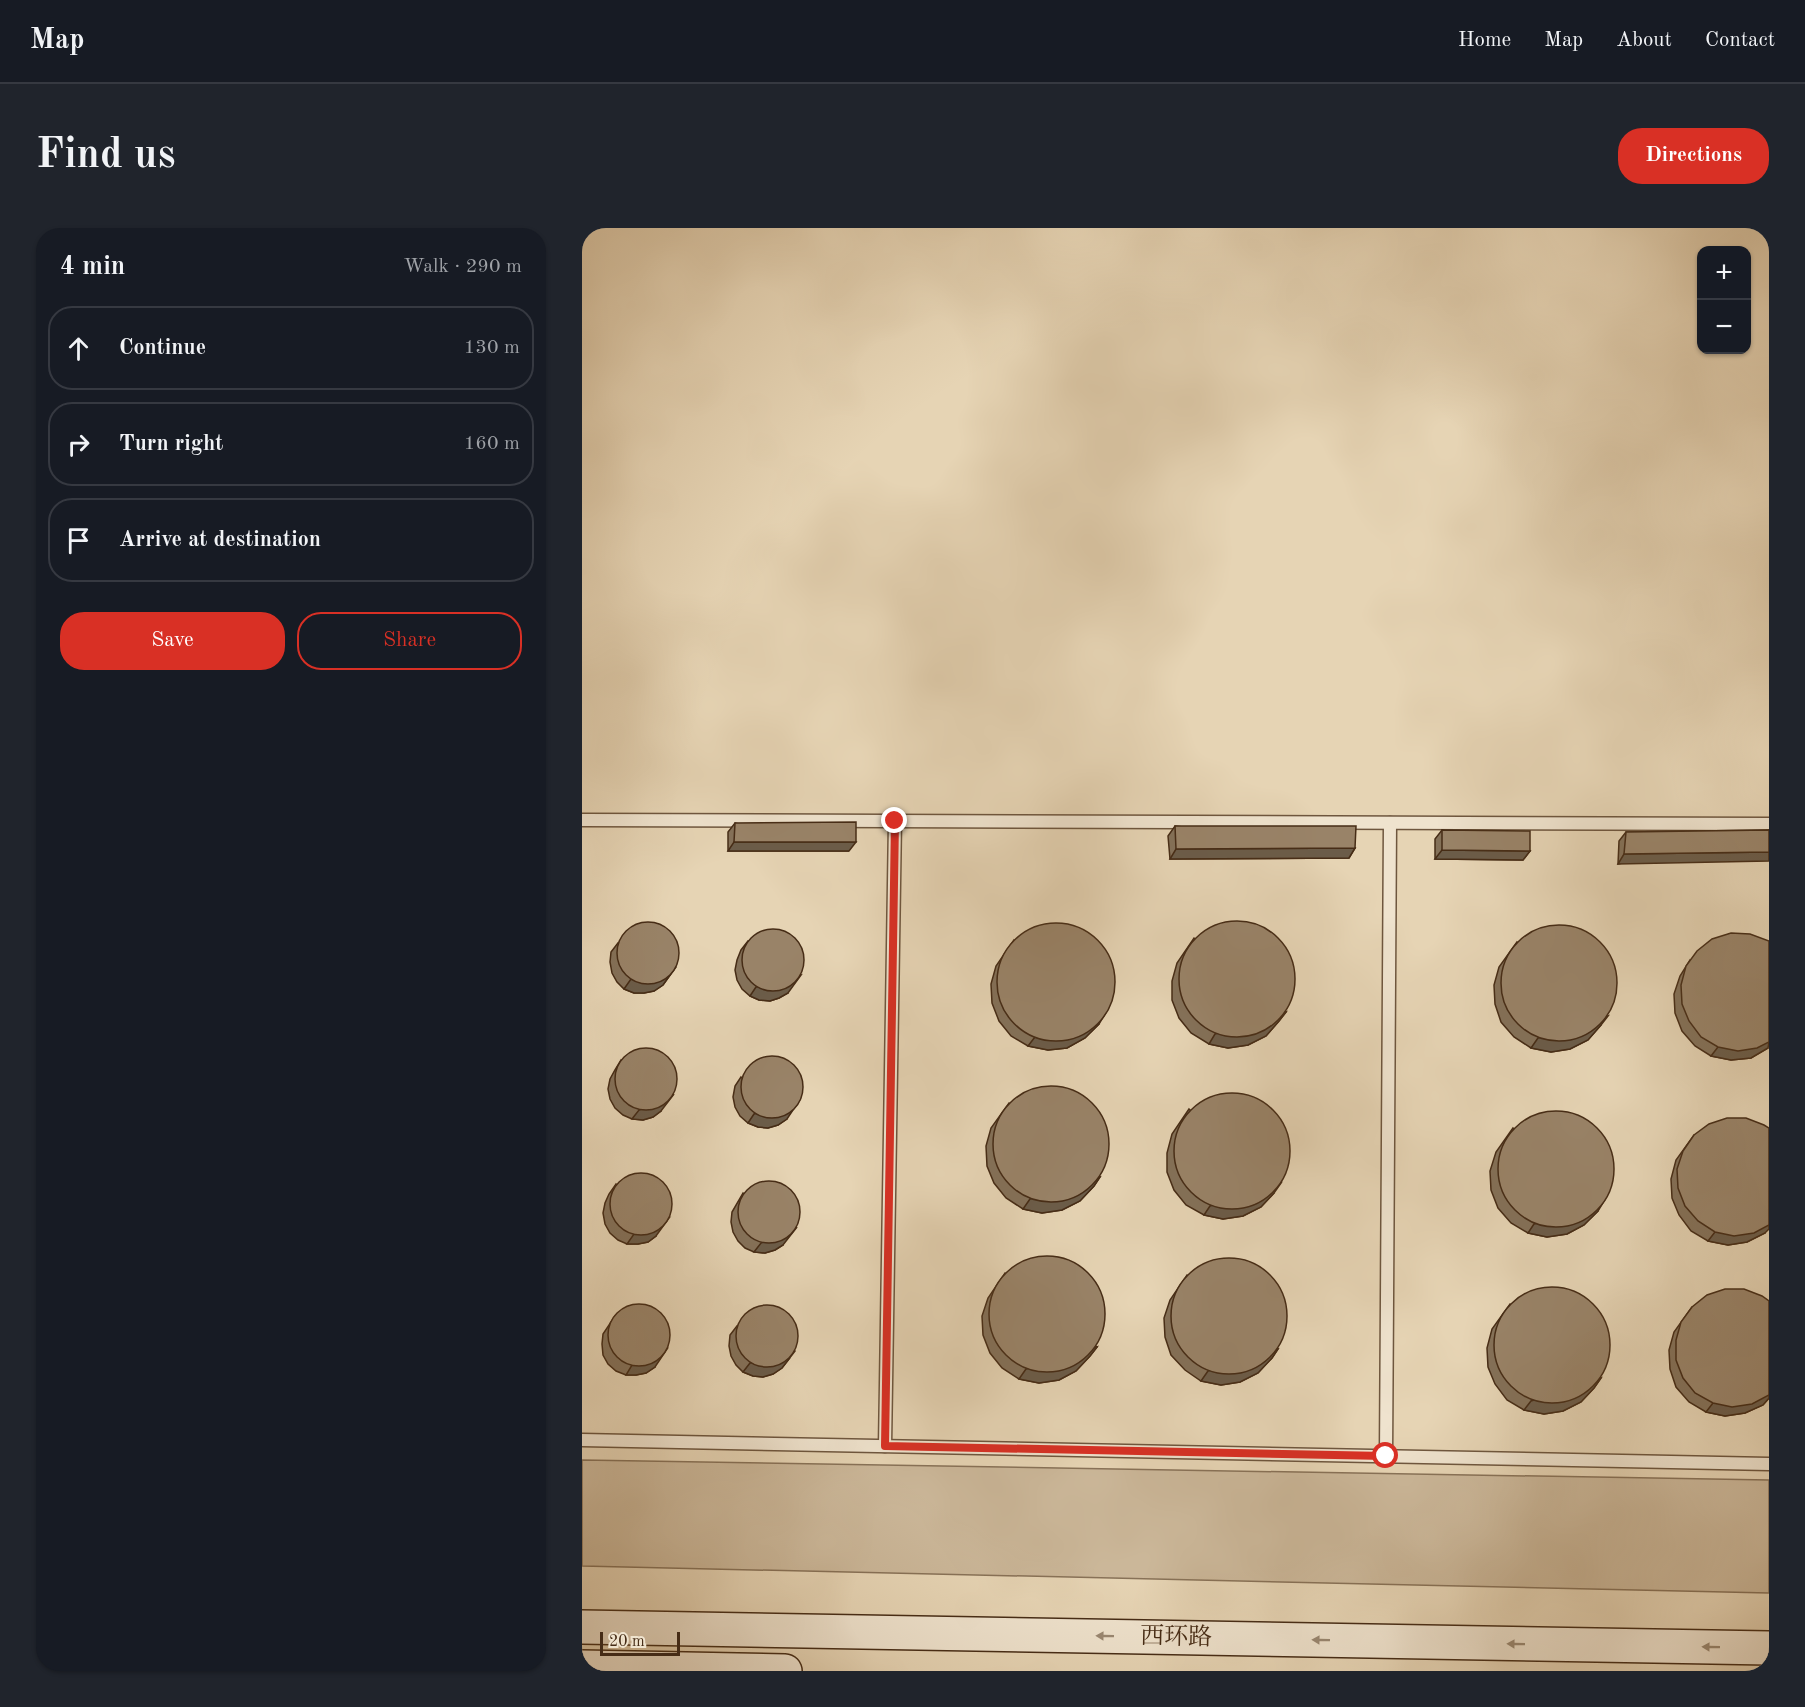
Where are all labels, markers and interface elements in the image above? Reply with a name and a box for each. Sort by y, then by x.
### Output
text: Map [30,27,84,55]
text: Home [1458,30,1511,51]
text: Map [1544,30,1583,51]
text: About [1616,30,1672,51]
text: Contact [1705,30,1775,51]
button: Directions [1618,128,1769,184]
text: Find us [36,135,175,177]
map controls [1697,246,1751,354]
button: + [1697,246,1751,300]
text: 4 min [60,254,125,280]
text: Walk · 290 m [403,257,522,277]
button: − [1697,300,1751,354]
icon: ahead [62,332,95,365]
text: Continue [119,337,206,359]
text: 130 m [464,338,520,358]
icon: right [62,428,95,461]
text: Turn right [119,433,223,455]
text: 160 m [464,434,520,454]
icon: arrive [62,524,95,557]
text: Arrive at destination [119,529,321,551]
button: Save [60,612,285,670]
button: Share [297,612,522,670]
route end [881,807,907,833]
route start [1372,1442,1398,1468]
street label: 西环路 [1140,1622,1212,1651]
scale bar [600,1629,680,1656]
one-way arrow [1095,1632,1114,1641]
text: 20 m [609,1634,645,1650]
one-way arrow [1311,1635,1330,1645]
one-way arrow [1506,1639,1525,1648]
one-way arrow [1701,1642,1720,1652]

